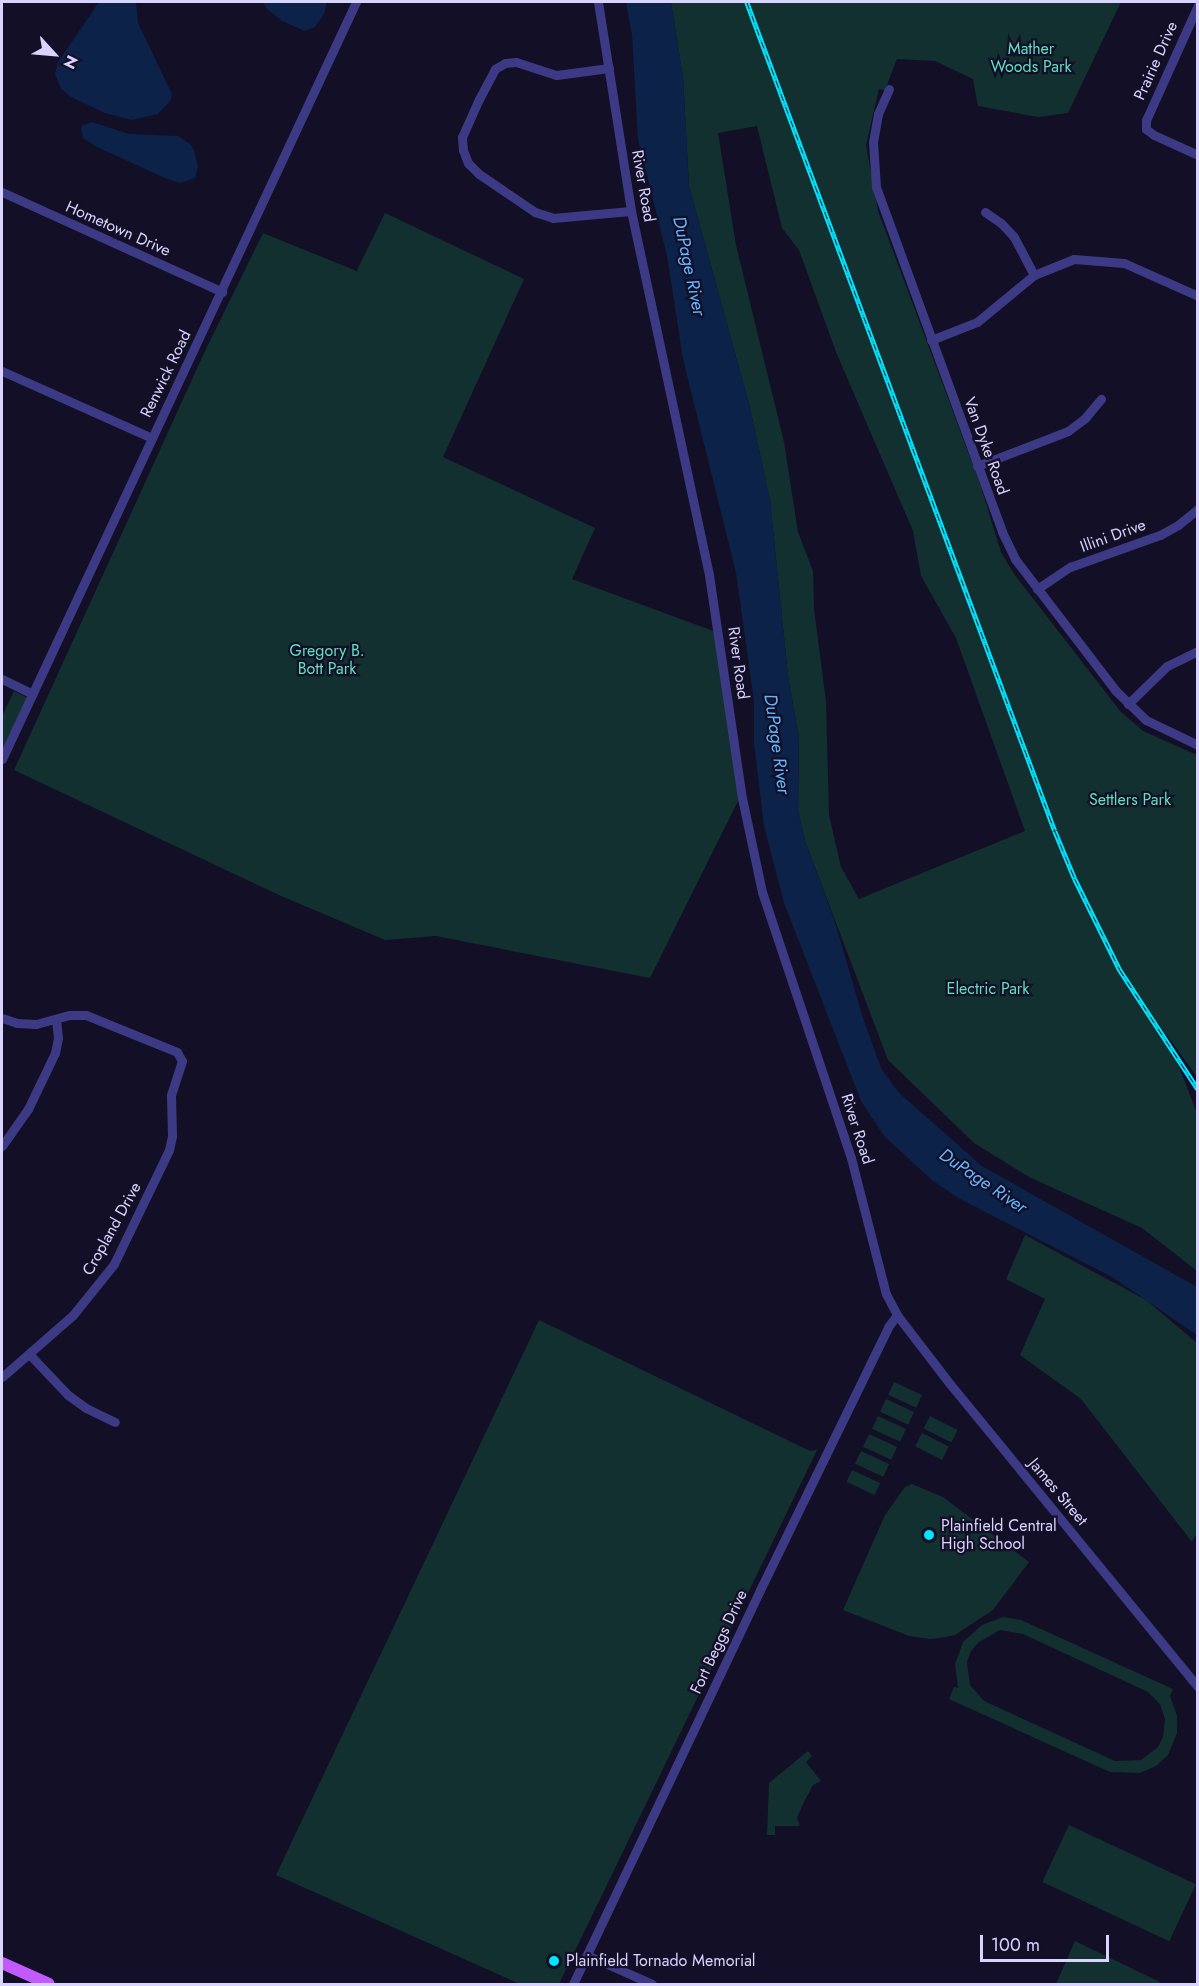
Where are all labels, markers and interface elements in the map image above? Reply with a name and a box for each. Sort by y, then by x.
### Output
street label: Prairie Drive [1130,19,1182,103]
north arrow [24,24,84,84]
park label: Mather Woods Park [991,39,1071,77]
text: N [58,51,84,73]
street label: River Road [627,148,659,224]
street label: Hometown Drive [63,197,173,261]
water label: DuPage River [668,214,710,318]
street label: Renwick Road [137,327,195,421]
street label: Van Dyke Road [959,395,1013,497]
street label: Illini Drive [1078,515,1148,557]
street label: River Road [723,626,753,700]
park label: Gregory B. Bott Park [289,641,365,679]
water label: DuPage River [759,692,795,796]
park label: Settlers Park [1089,790,1171,810]
park label: Electric Park [947,979,1029,999]
street label: River Road [837,1091,877,1167]
water label: DuPage River [935,1144,1031,1218]
street label: Cropland Drive [79,1179,145,1279]
street label: James Street [1024,1455,1092,1529]
place label: Plainfield Central High School [941,1516,1057,1554]
marker: Plainfield Central High School [922,1528,936,1542]
street label: Fort Beggs Drive [687,1587,751,1697]
scale bar [983,1923,1112,1961]
text: 100 m [991,1932,1040,1958]
place label: Plainfield Tornado Memorial [566,1951,756,1971]
marker: Plainfield Tornado Memorial [547,1954,561,1968]

